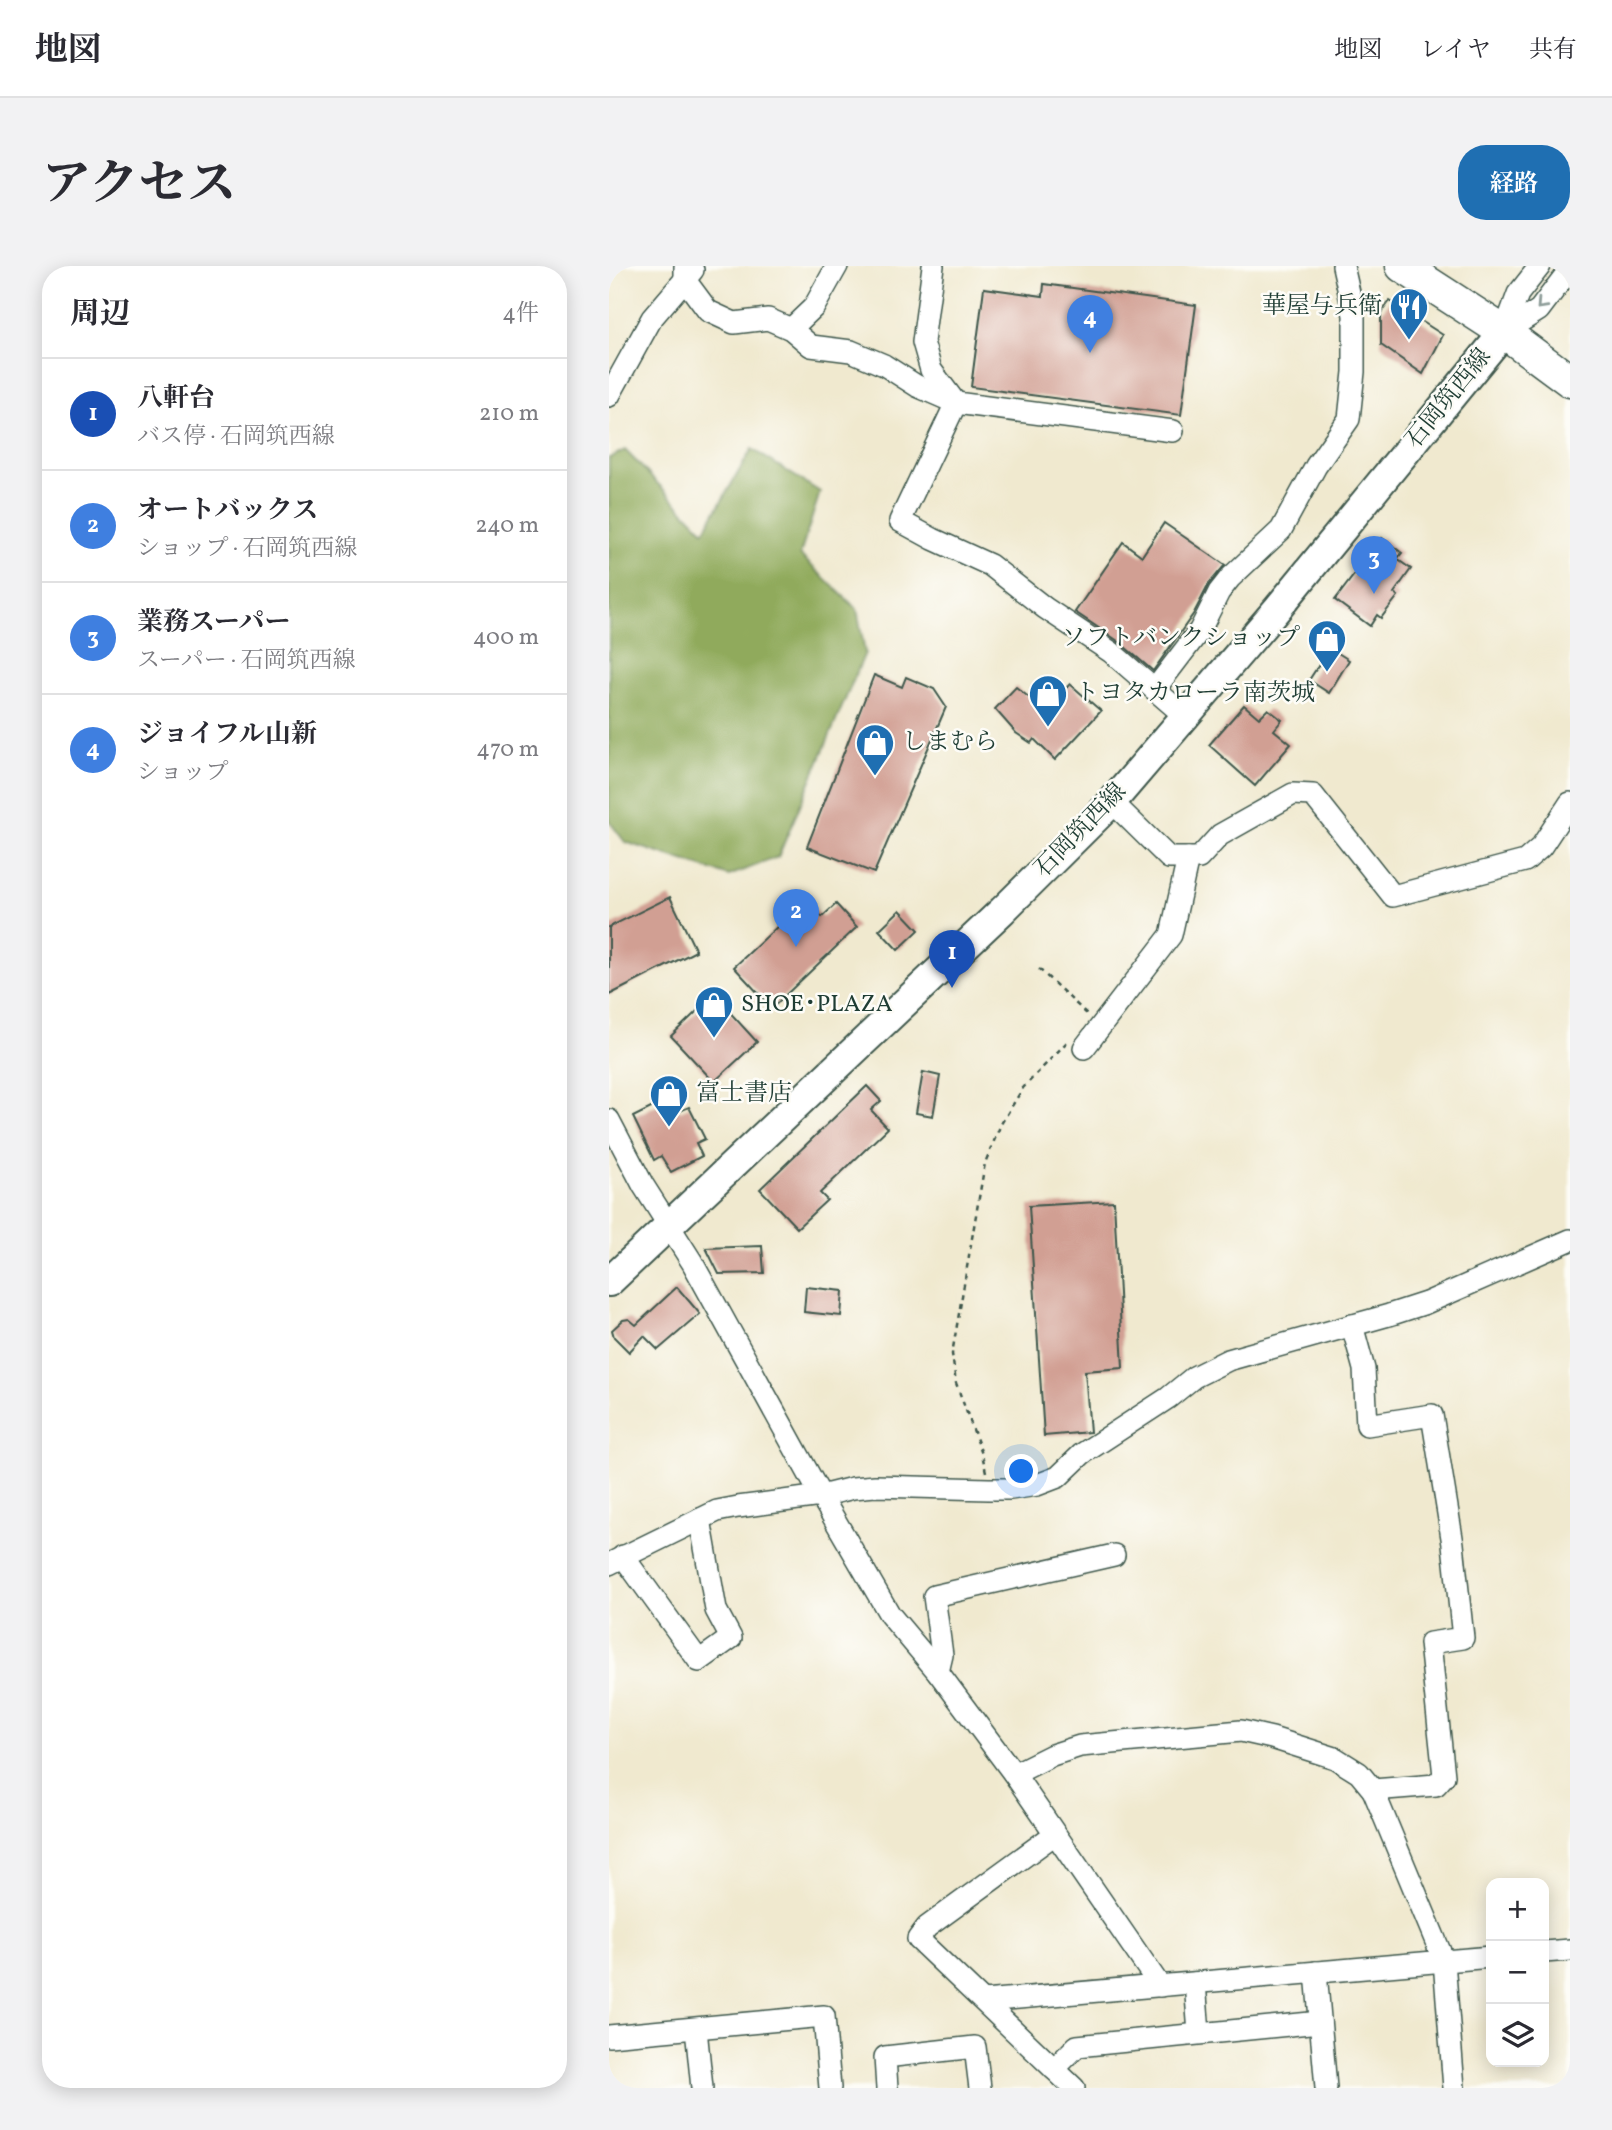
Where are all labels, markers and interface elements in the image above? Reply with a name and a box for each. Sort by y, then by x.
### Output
text: 地図 [35,29,101,75]
text: 地図 [1334,34,1382,68]
text: レイヤ [1420,34,1491,68]
text: 共有 [1529,34,1577,68]
button: 経路 [1458,145,1570,220]
text: アクセス [42,152,237,221]
restaurant icon: 華屋与兵衛 [1388,286,1430,341]
place label: 華屋与兵衛 [1262,290,1382,324]
text: 周辺 [70,294,130,336]
pin: 4 [1067,295,1113,353]
one-way arrow [1537,297,1549,310]
text: 4件 [502,298,539,330]
street label: 石岡筑西線 [1398,342,1500,456]
text: 八軒台 [137,381,215,417]
text: 1 [88,398,98,430]
text: 210 m [479,398,539,430]
text: バス停 · 石岡筑西線 [137,421,335,453]
text: オートバックス [137,493,318,529]
text: 2 [87,510,99,542]
text: 240 m [475,510,539,542]
text: ショップ · 石岡筑西線 [137,533,357,565]
pin: 3 [1351,536,1397,594]
text: 業務スーパー [137,605,290,641]
shop icon: ソフトバンクショップ [1306,618,1348,673]
text: 3 [87,622,99,654]
text: 400 m [473,622,539,654]
place label: ソフトバンクショップ [1061,622,1300,656]
text: スーパー · 石岡筑西線 [137,645,355,677]
shop icon: トヨタカローラ南茨城 [1027,673,1069,728]
place label: トヨタカローラ南茨城 [1075,677,1315,711]
text: ジョイフル山新 [137,717,317,753]
shop icon: しまむら [854,722,896,777]
place label: しまむら [902,726,998,760]
text: 4 [86,734,100,766]
text: 470 m [476,734,539,766]
text: ショップ [137,757,229,789]
street label: 石岡筑西線 [1027,776,1135,886]
pin: 2 [773,889,819,947]
pin: 1 [929,930,975,988]
shop icon: SHOE･PLAZA [693,984,735,1039]
place label: SHOE･PLAZA [741,988,893,1022]
shop icon: 富士書店 [648,1073,690,1128]
place label: 富士書店 [696,1077,792,1111]
your location [1004,1454,1038,1488]
map controls [1486,1878,1549,2067]
button: + [1486,1878,1549,1941]
button: − [1486,1941,1549,2004]
button: layers [1486,2004,1549,2067]

